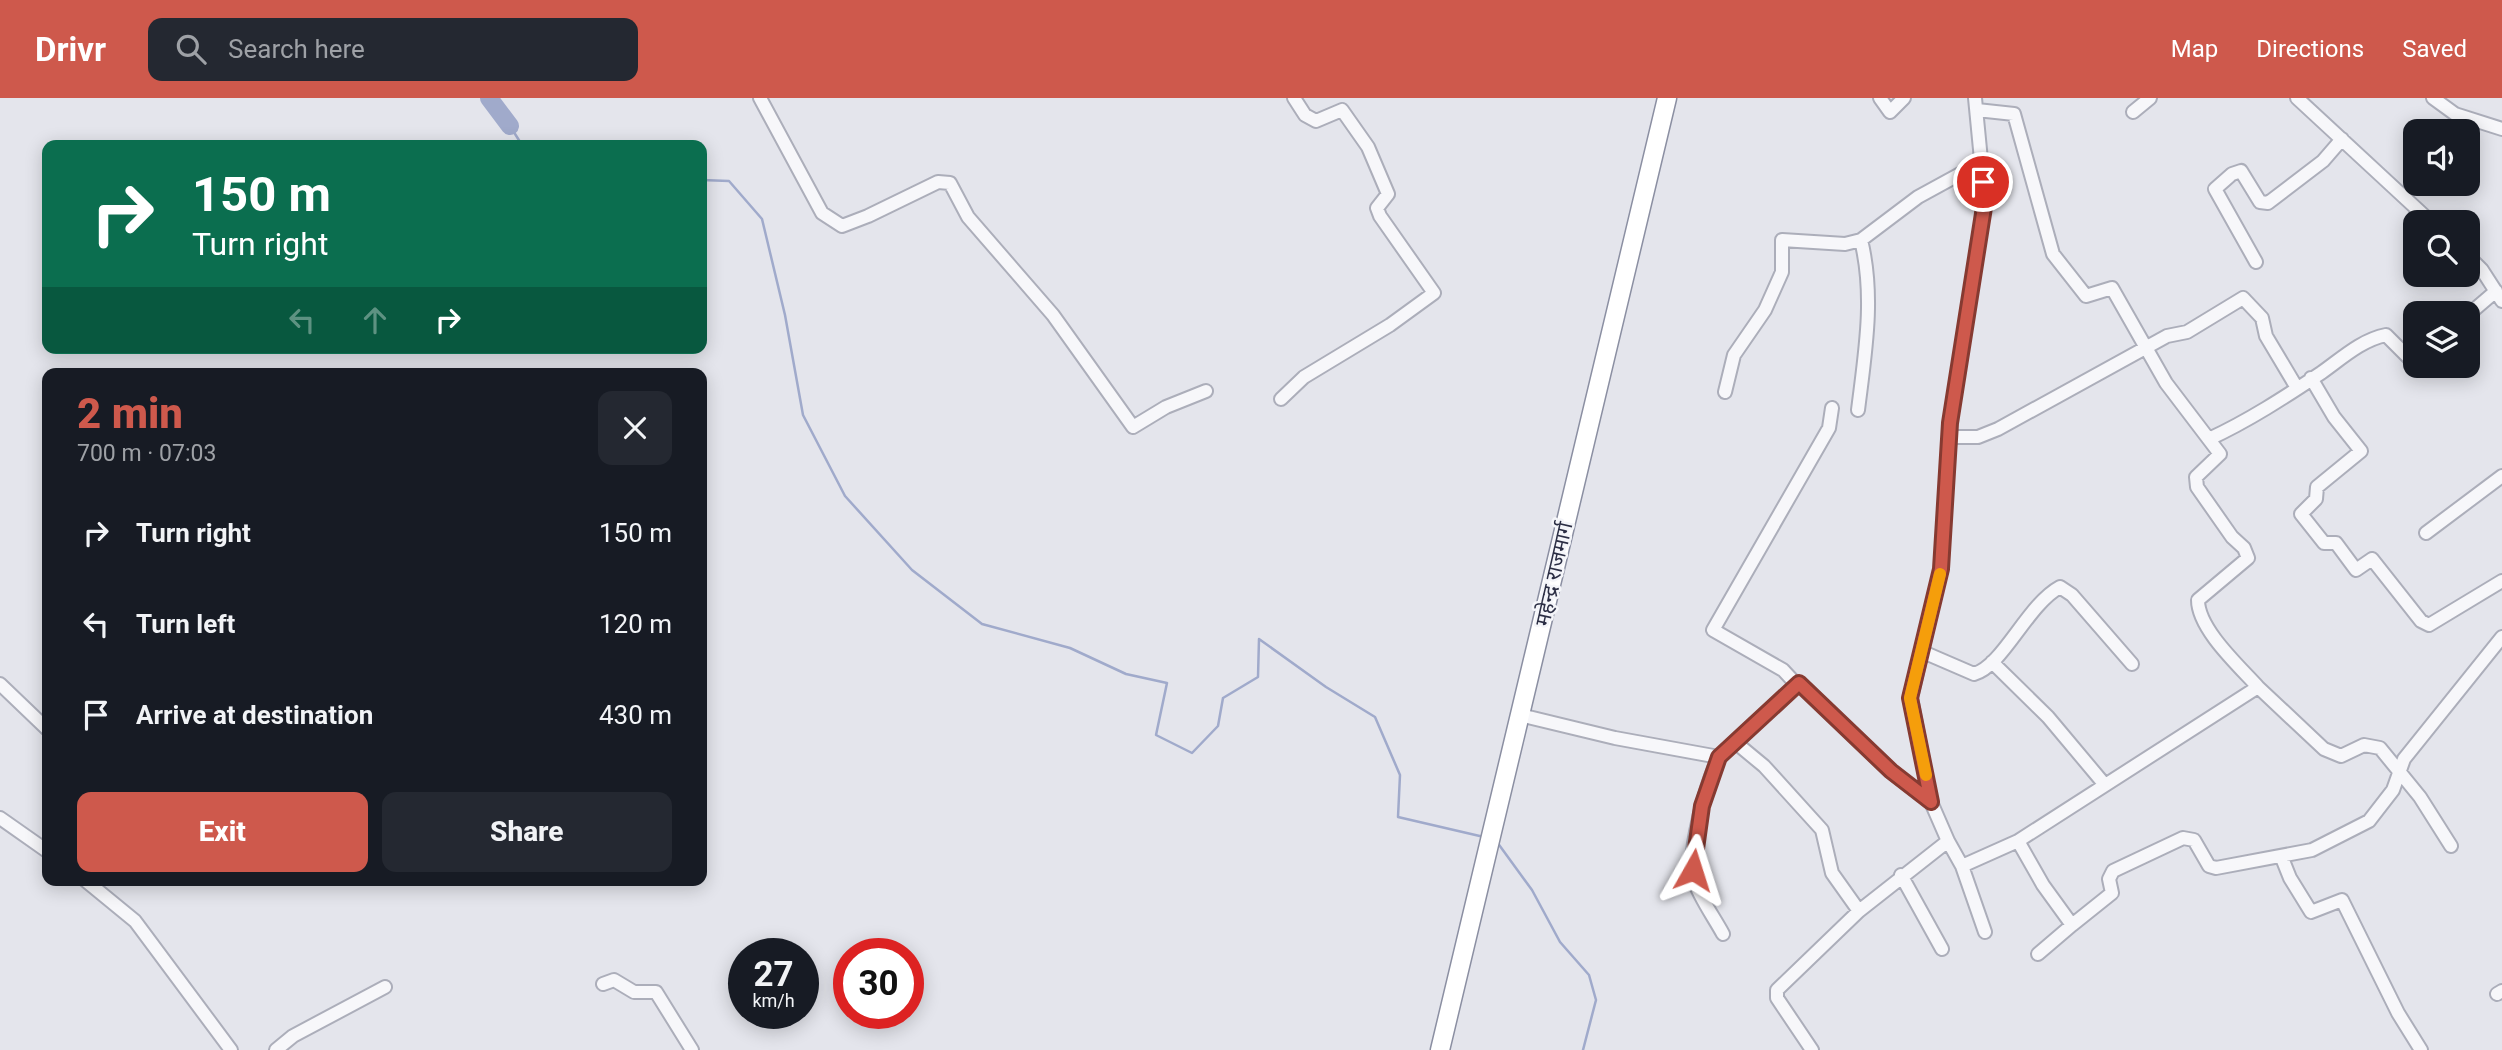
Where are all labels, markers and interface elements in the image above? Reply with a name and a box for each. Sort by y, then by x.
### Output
search box [148,18,638,81]
text: Drivr [35,30,106,69]
icon: search [172,30,210,68]
text: Search here [228,34,365,64]
text: Map [2171,35,2218,63]
text: Directions [2256,35,2364,63]
text: Saved [2402,35,2467,63]
map controls [2403,119,2480,378]
button: sound [2403,119,2480,196]
pin [1953,152,2013,212]
icon: arrive [1964,163,2002,201]
text: 150 m [192,166,331,223]
icon: right [77,168,168,259]
button: search [2403,210,2480,287]
text: Turn right [192,225,328,263]
icon: left [283,301,321,339]
icon: ahead [356,301,394,339]
icon: right [429,301,467,339]
button: layers [2403,301,2480,378]
text: 2 min [77,389,183,438]
button: close [598,391,672,465]
text: 700 m · 07:03 [77,440,216,467]
icon: right [77,514,115,552]
text: Turn right [136,518,251,548]
text: 150 m [599,518,672,548]
street label: महेन्द्र राजमार्ग [1530,519,1578,628]
icon: left [77,605,115,643]
text: Turn left [136,609,235,639]
text: 120 m [599,609,672,639]
icon: arrive [77,696,115,734]
text: Arrive at destination [136,700,373,730]
text: 430 m [599,700,672,730]
button: Exit [77,792,368,872]
button: Share [382,792,672,872]
position arrow [1656,833,1730,907]
speed limit sign: 30 [833,938,924,1029]
text: 27 [753,954,794,995]
text: km/h [752,990,795,1011]

